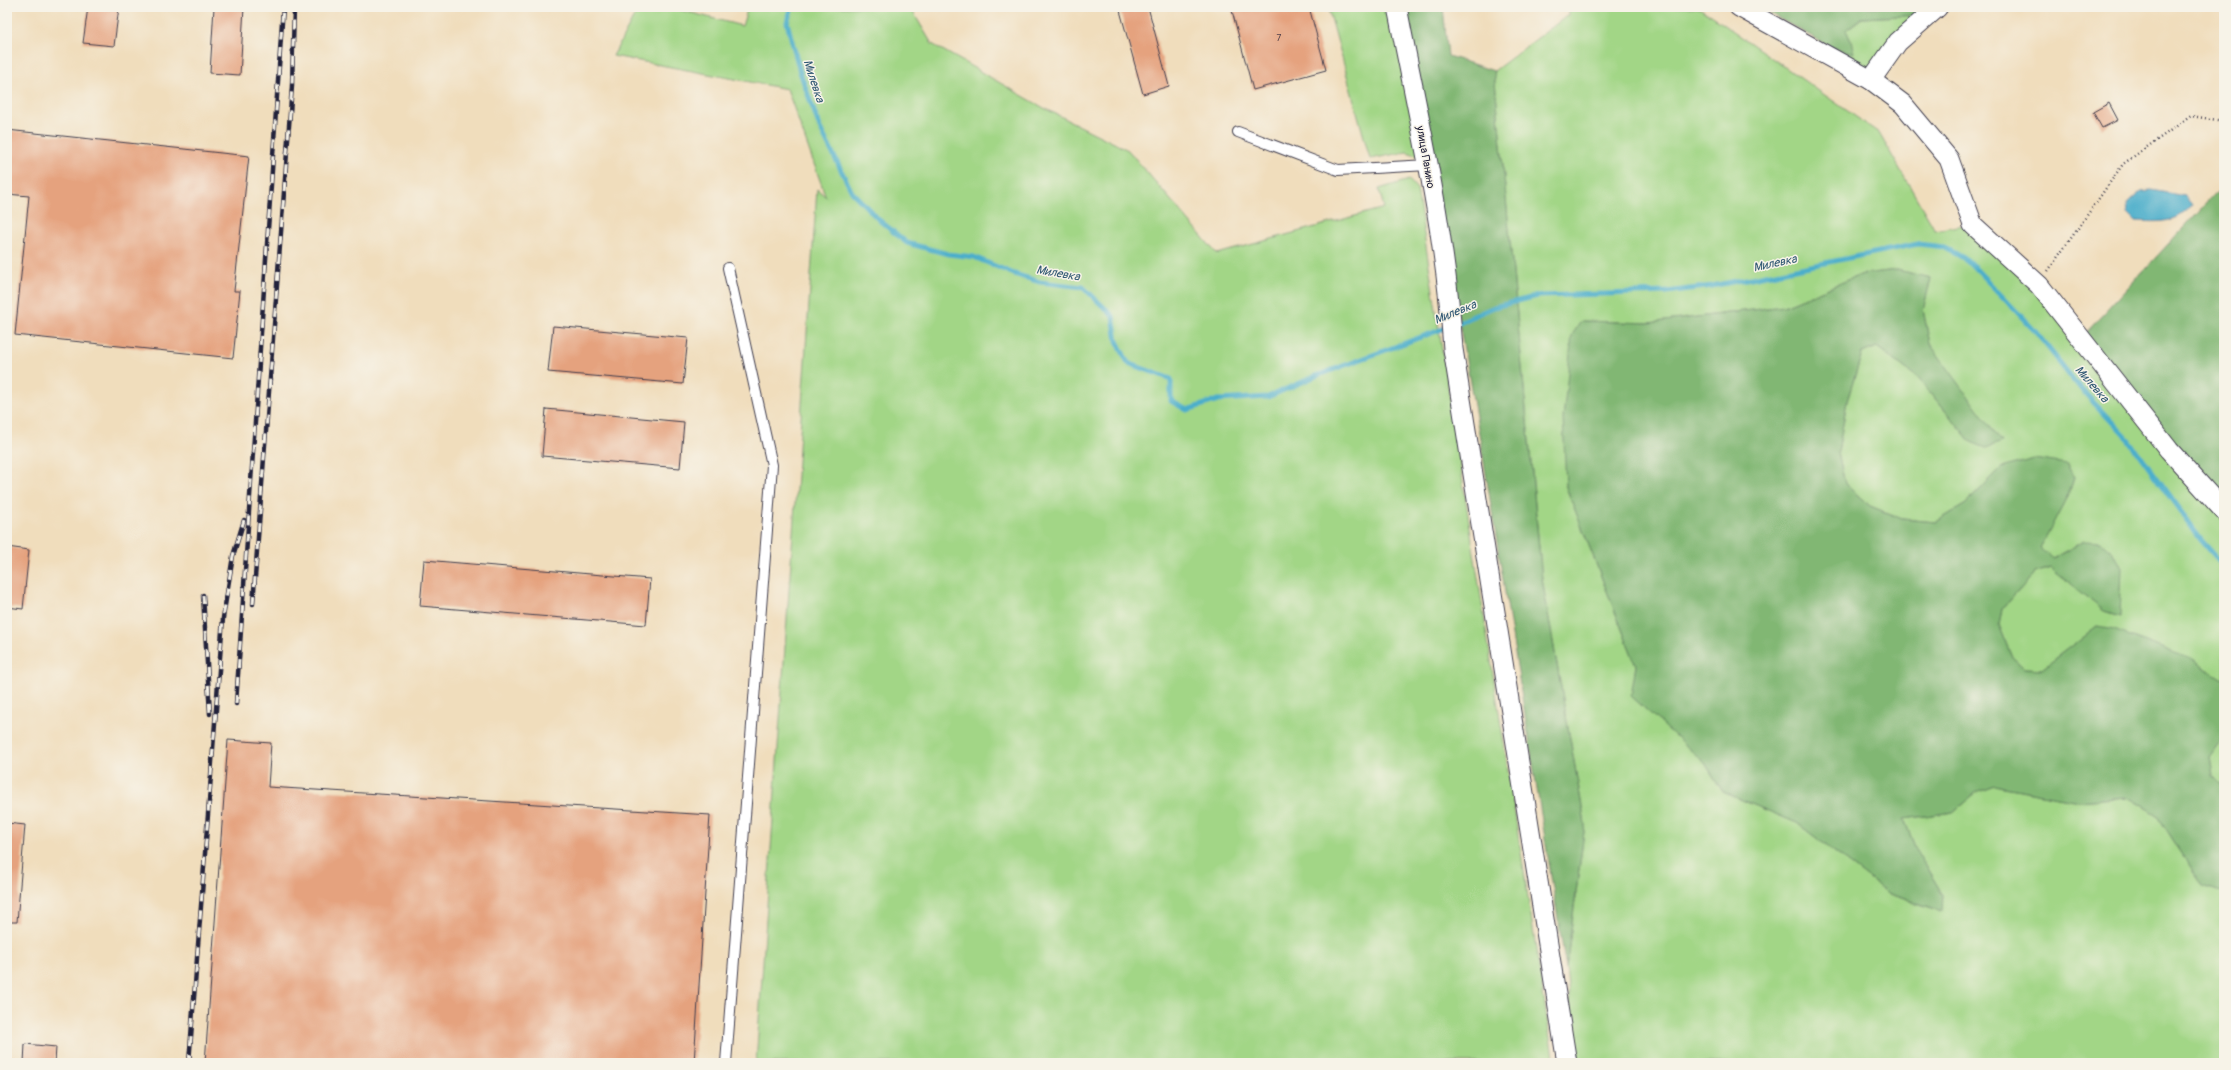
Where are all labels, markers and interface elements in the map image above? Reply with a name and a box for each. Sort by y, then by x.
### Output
house number: 7 [1277,33,1282,44]
water label: Милевка [800,58,828,106]
street label: улица Панино [1413,124,1437,189]
water label: Милевка [1752,251,1800,275]
water label: Милевка [1035,262,1082,285]
water label: Милевка [1432,297,1480,328]
water label: Милевка [2072,363,2113,407]

